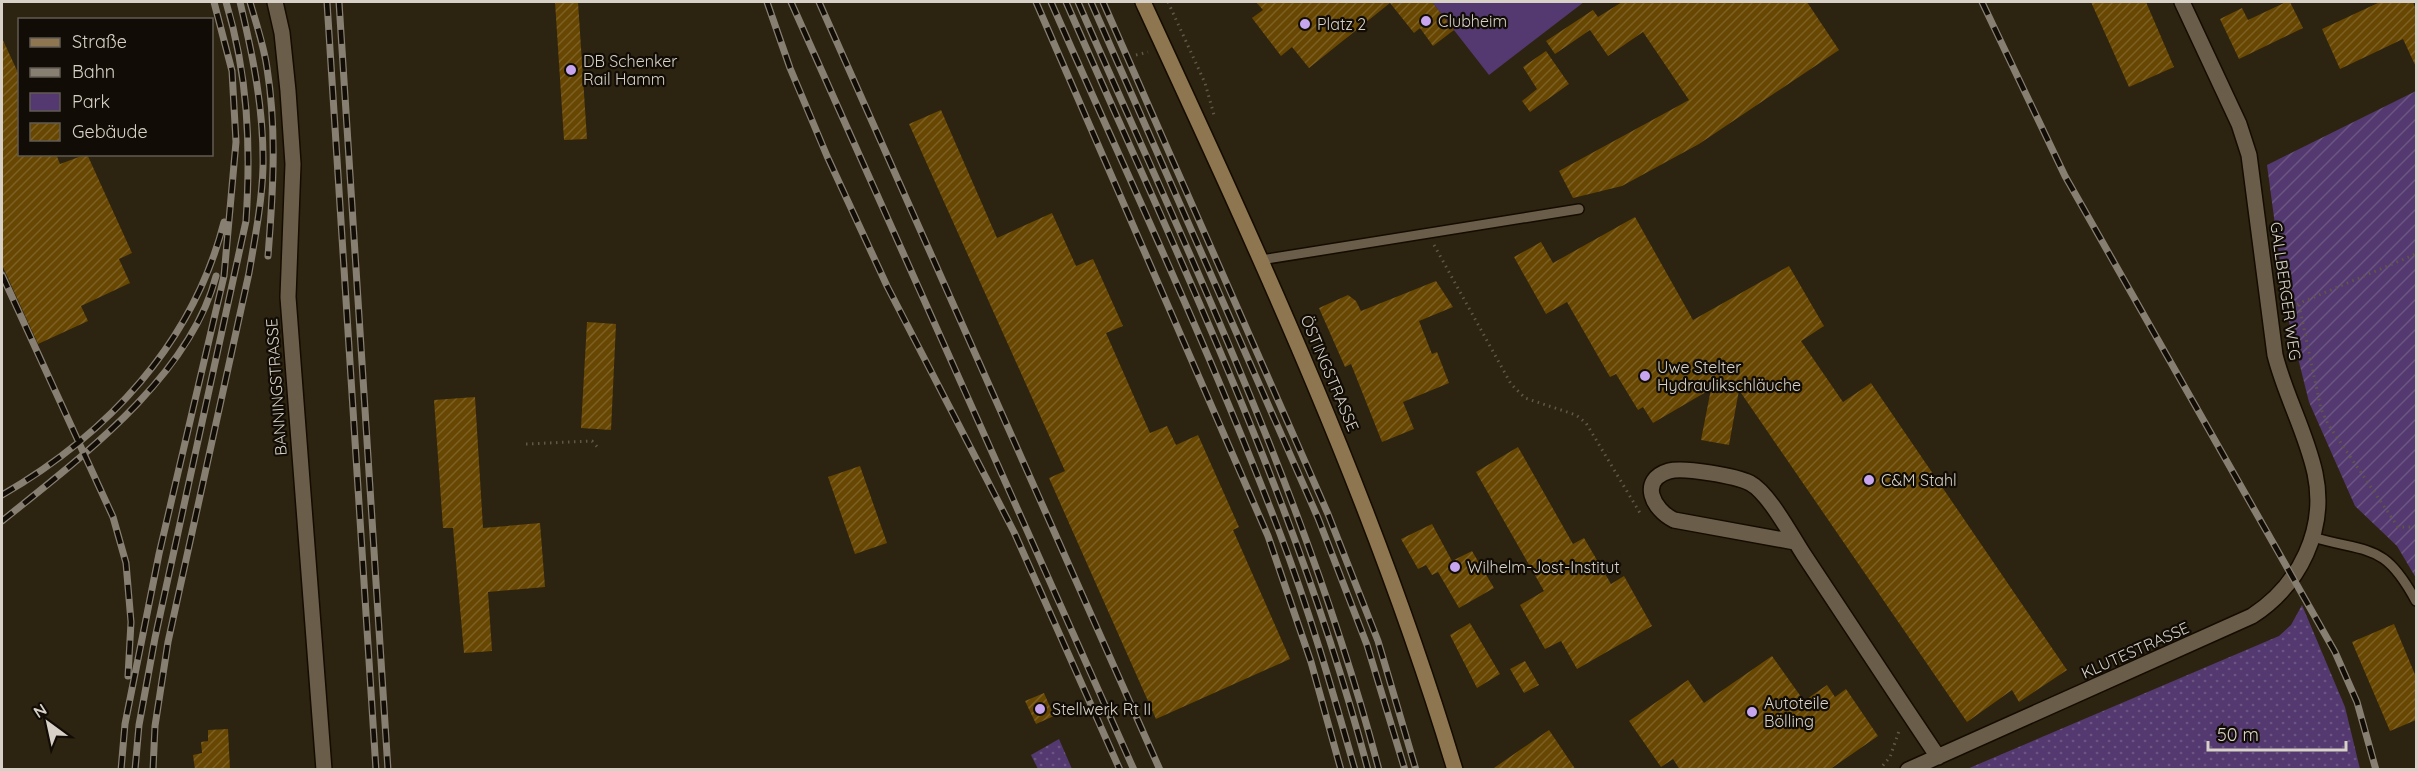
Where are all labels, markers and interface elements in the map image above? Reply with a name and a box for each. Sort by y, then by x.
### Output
place label: Clubheim [1438,11,1507,31]
place label: Platz 2 [1317,14,1366,34]
marker: Clubheim [1419,14,1433,28]
marker: Platz 2 [1298,17,1312,31]
legend [18,18,213,156]
text: Straße [72,30,127,53]
place label: DB Schenker Rail Hamm [583,51,677,89]
text: Bahn [72,60,115,83]
marker: DB Schenker Rail Hamm [564,63,578,77]
text: Park [72,90,110,113]
text: Gebäude [72,120,148,143]
street label: GALLBERGER WEG [2266,221,2306,361]
street label: ÖSTINGSTRASSE [1296,312,1364,434]
street label: BANNINGSTRASSE [261,318,291,456]
place label: Uwe Stelter Hydraulikschläuche [1657,357,1801,395]
marker: Uwe Stelter Hydraulikschläuche [1638,369,1652,383]
place label: C&M Stahl [1881,470,1957,490]
marker: C&M Stahl [1862,473,1876,487]
place label: Wilhelm-Jost-Institut [1467,557,1620,577]
marker: Wilhelm-Jost-Institut [1448,560,1462,574]
street label: KLUTESTRASSE [2078,617,2192,683]
north arrow [18,693,78,753]
place label: Autoteile Bölling [1764,693,1829,731]
text: N [29,699,50,722]
place label: Stellwerk Rt II [1052,699,1151,719]
marker: Stellwerk Rt II [1033,702,1047,716]
marker: Autoteile Bölling [1745,705,1759,719]
scale bar [2208,714,2346,752]
text: 50 m [2217,723,2259,746]

